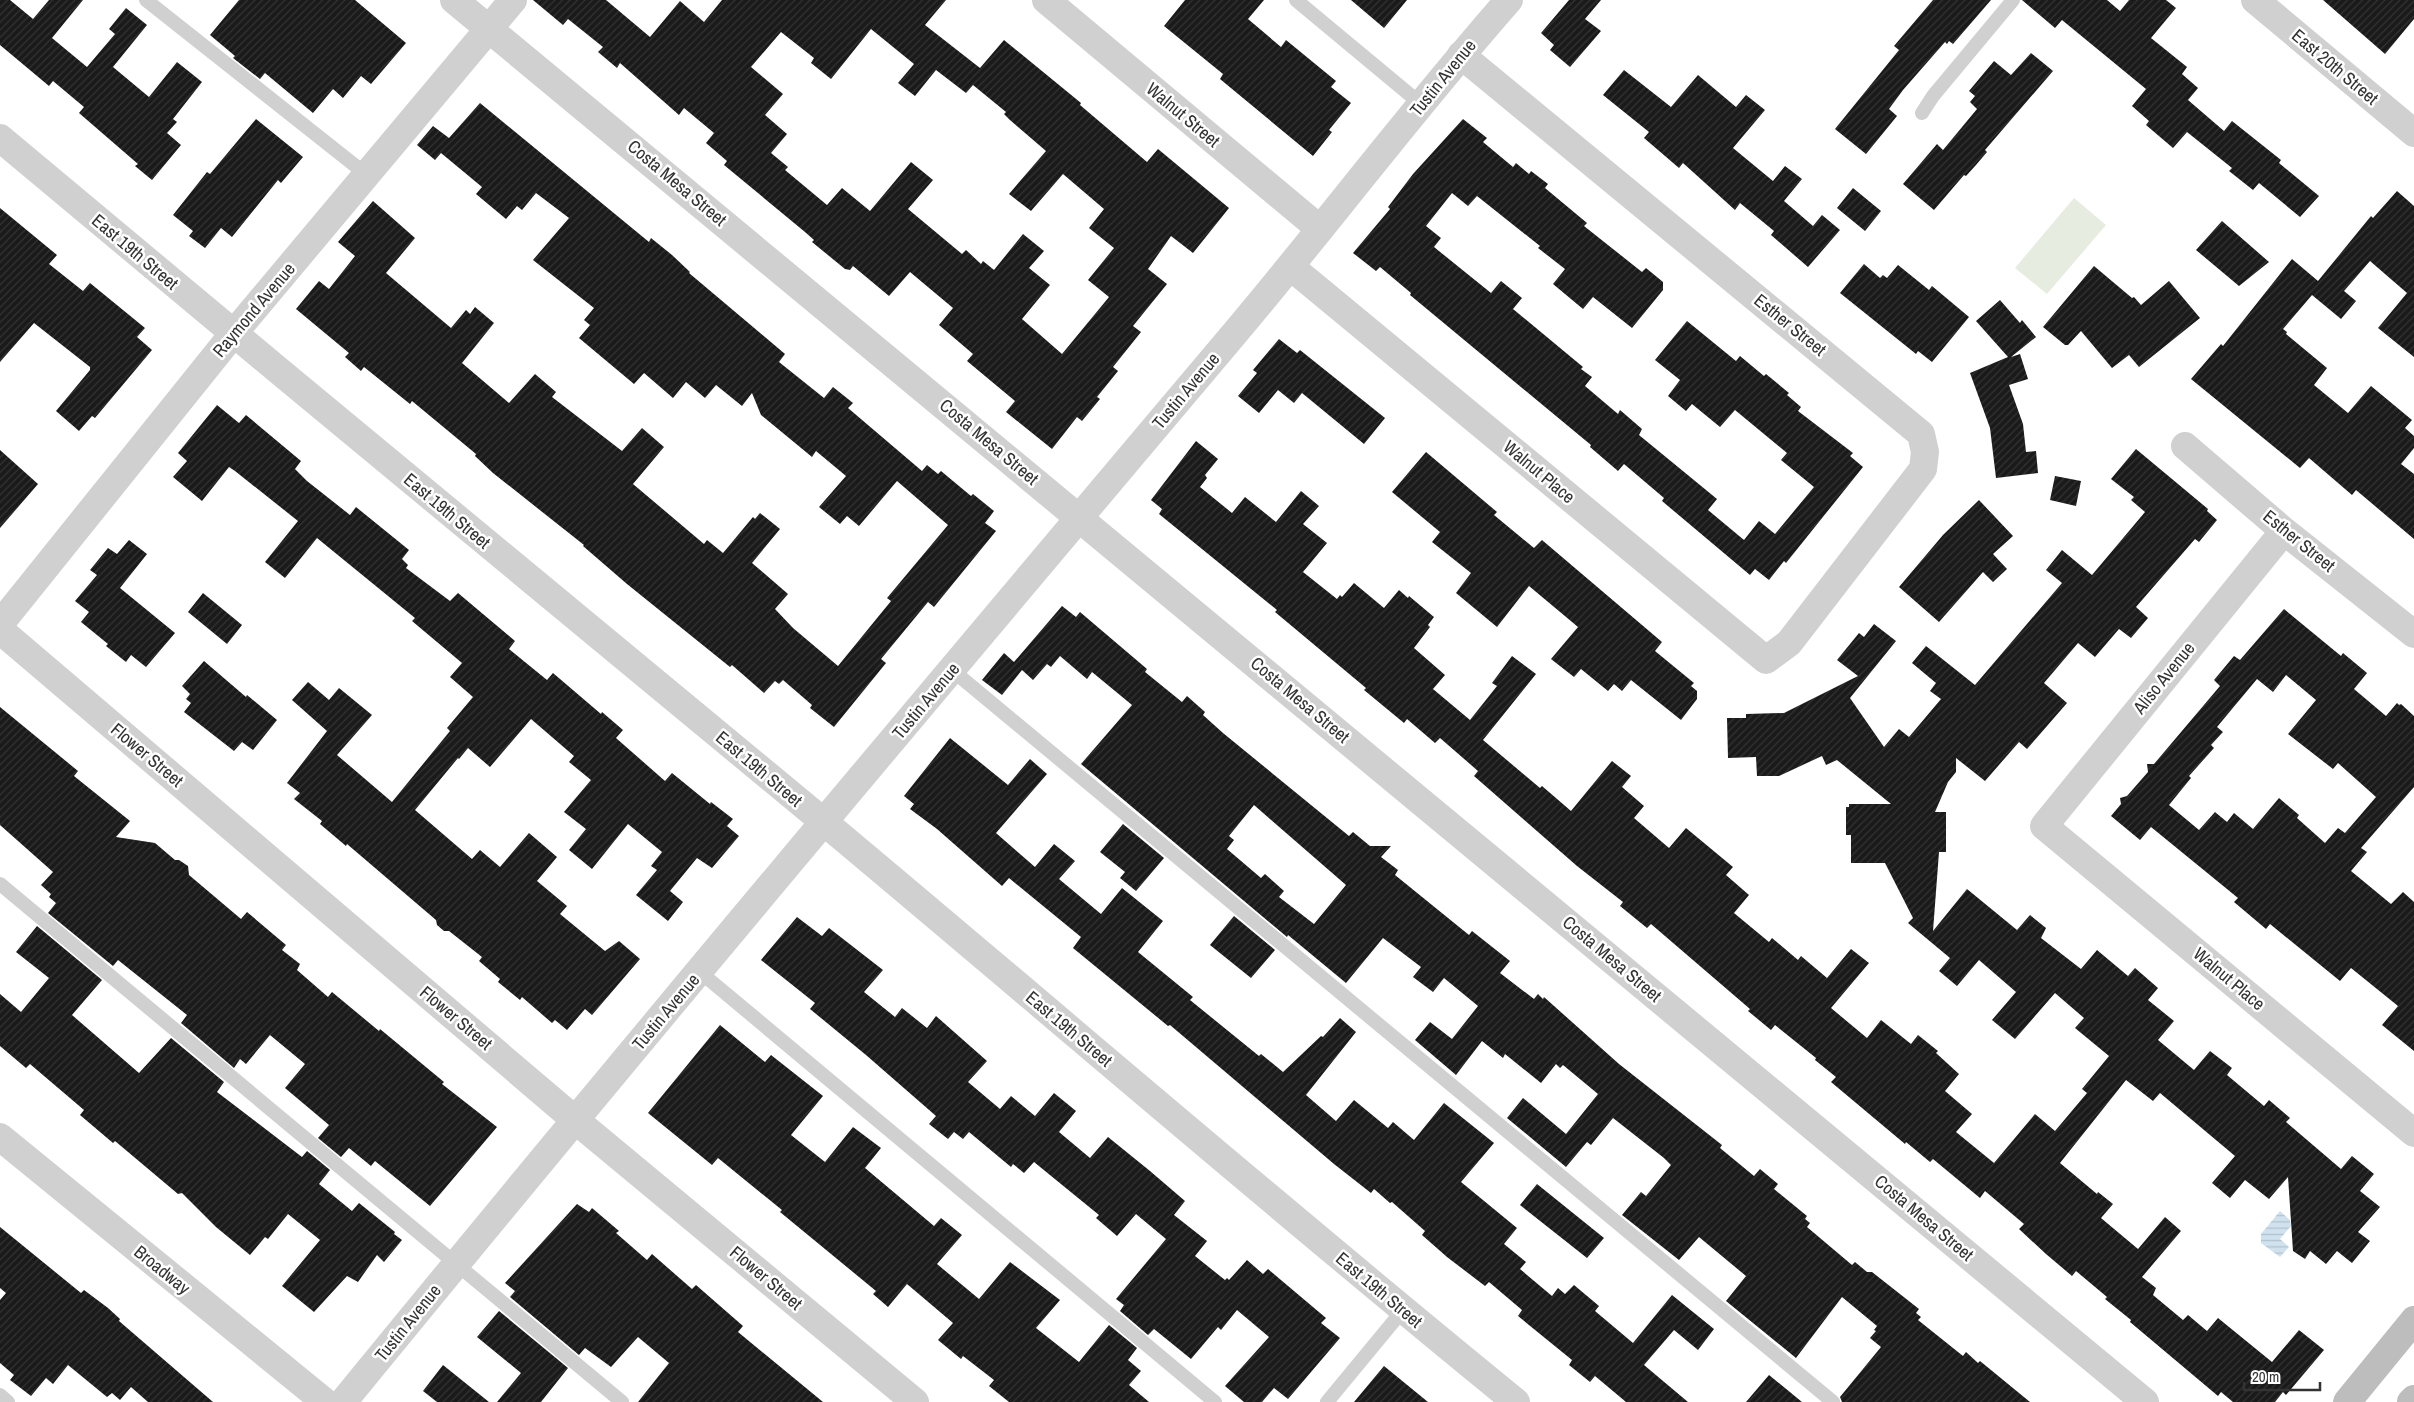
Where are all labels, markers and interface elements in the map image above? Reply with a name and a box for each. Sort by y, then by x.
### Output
street label: East 20th Street [2287,23,2384,110]
street label: Tustin Avenue [1404,34,1482,122]
street label: Walnut Street [1141,76,1225,153]
street label: Costa Mesa Street [622,134,732,231]
street label: East 19th Street [87,208,184,295]
street label: Raymond Avenue [207,257,301,362]
street label: Esther Street [1749,288,1832,361]
street label: Tustin Avenue [1146,347,1225,434]
street label: Costa Mesa Street [934,393,1044,490]
street label: Walnut Place [1498,434,1580,509]
street label: East 19th Street [399,467,496,554]
street label: Esther Street [2258,504,2341,577]
street label: Aliso Avenue [2126,636,2200,720]
street label: Costa Mesa Street [1245,651,1355,748]
street label: Tustin Avenue [886,657,965,744]
street label: Flower Street [106,717,189,792]
street label: East 19th Street [711,725,808,812]
street label: Costa Mesa Street [1557,910,1667,1007]
street label: Walnut Place [2188,941,2270,1016]
street label: Tustin Avenue [626,968,705,1055]
street label: Flower Street [415,980,498,1055]
street label: East 19th Street [1021,985,1118,1072]
street label: Costa Mesa Street [1869,1169,1979,1266]
street label: Broadway [129,1239,196,1300]
street label: Flower Street [725,1240,808,1315]
street label: East 19th Street [1331,1246,1428,1333]
street label: Tustin Avenue [369,1279,447,1367]
scale bar [2244,1360,2320,1392]
text: 20 m [2252,1366,2279,1387]

